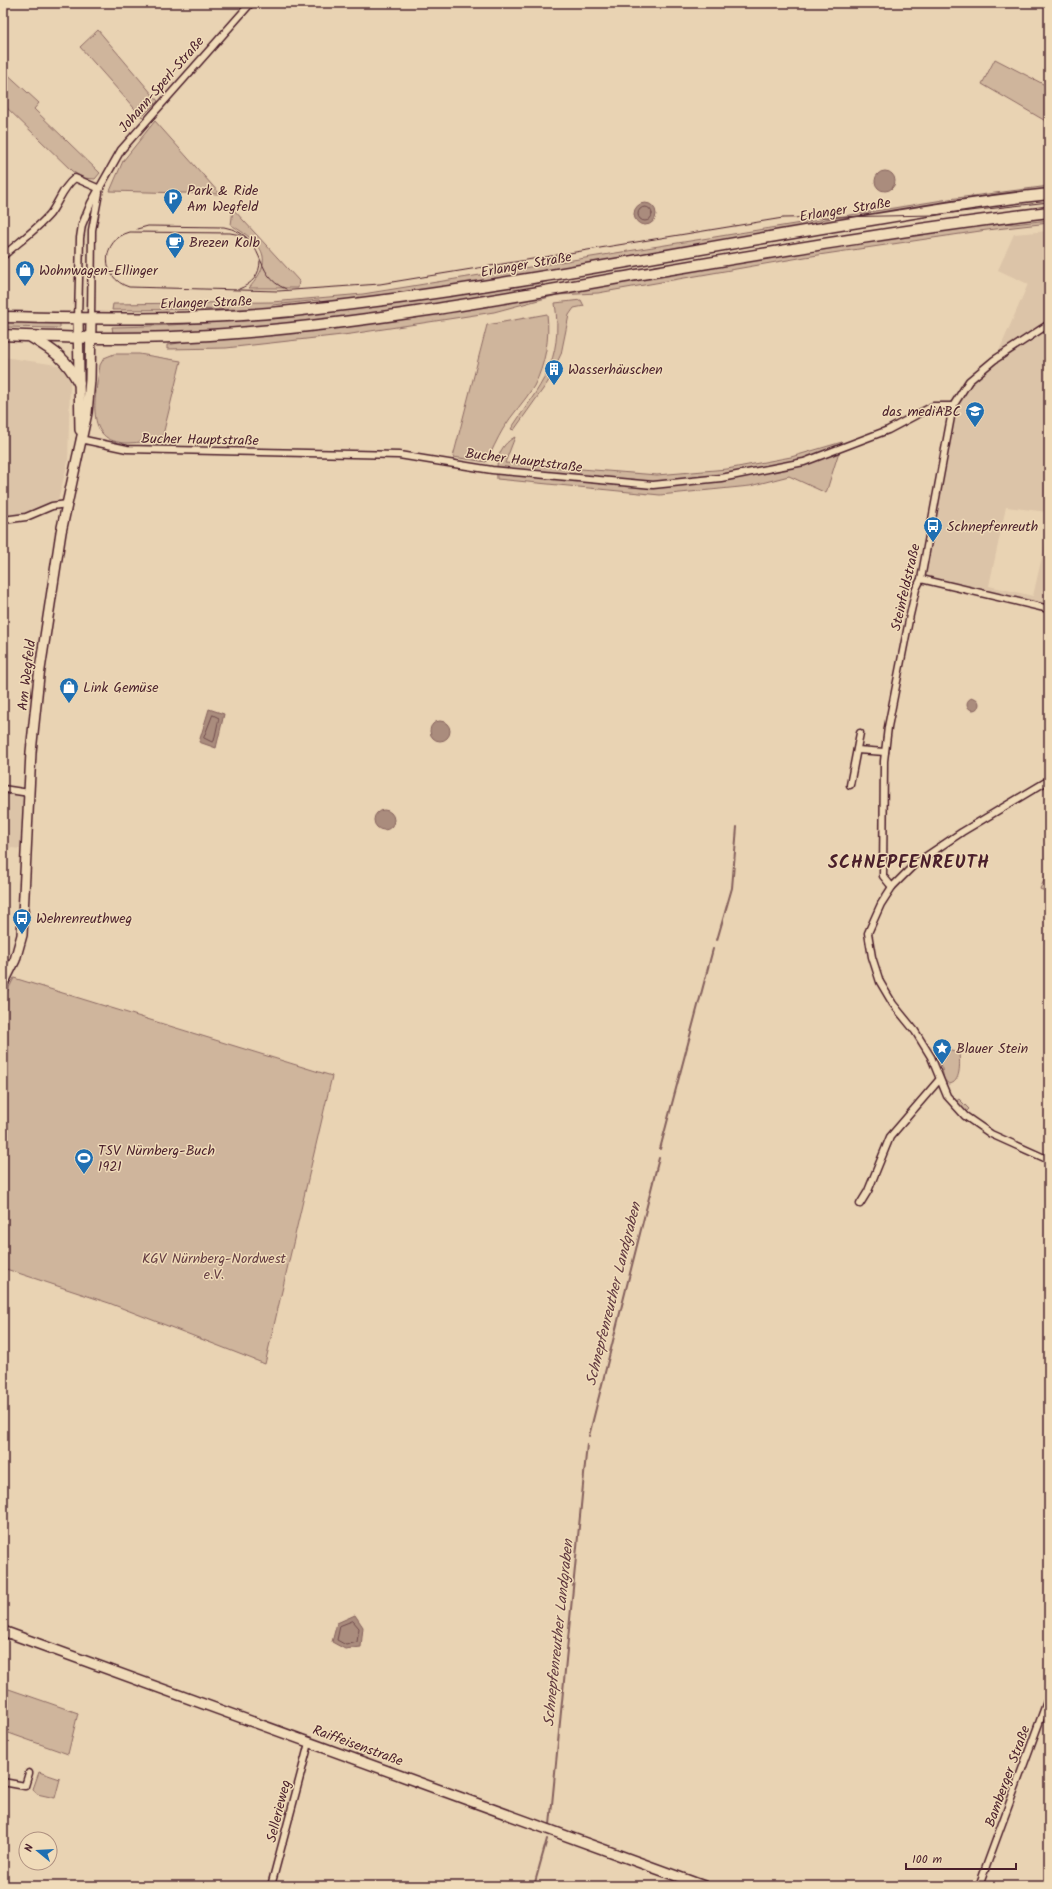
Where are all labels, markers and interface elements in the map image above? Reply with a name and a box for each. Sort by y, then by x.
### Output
street label: Johann-Sperl-Straße [114,31,210,138]
place label: Park & Ride Am Wegfeld [187,180,259,218]
parking icon: Park & Ride Am Wegfeld [162,187,184,215]
street label: Erlanger Straße [798,192,893,228]
cafe icon: Brezen Kolb [164,231,186,259]
place label: Brezen Kolb [189,232,260,254]
street label: Erlanger Straße [479,246,574,284]
shop icon: Wohnwagen-Ellinger [14,259,36,287]
place label: Wohnwagen-Ellinger [39,260,159,282]
street label: Erlanger Straße [160,290,253,316]
building icon: Wasserhäuschen [543,358,565,386]
place label: Wasserhäuschen [568,359,663,381]
school or university icon: das mediABC [964,400,986,428]
place label: das mediABC [882,401,961,423]
street label: Bucher Hauptstraße [141,428,260,452]
street label: Bucher Hauptstraße [464,443,584,479]
bus stop icon: Schnepfenreuth [922,515,944,543]
place label: Schnepfenreuth [947,516,1038,538]
street label: Steinfeldstraße [885,541,927,633]
street label: Am Wegfeld [12,637,42,712]
shop icon: Link Gemüse [58,676,80,704]
place label: Link Gemüse [83,677,159,699]
district label: SCHNEPFENREUTH [828,849,990,878]
bus stop icon: Wehrenreuthweg [11,907,33,935]
place label: Wehrenreuthweg [36,908,132,930]
place icon: Blauer Stein [931,1037,953,1065]
place label: Blauer Stein [956,1038,1028,1060]
place label: TSV Nürnberg-Buch 1921 [98,1140,215,1178]
sports icon: TSV Nürnberg-Buch 1921 [73,1147,95,1175]
water label: Schnepfenreuther Landgraben [580,1199,649,1388]
park label: KGV Nürnberg-Nordwest e.V. [142,1248,287,1286]
water label: Schnepfenreuther Landgraben [537,1537,581,1728]
street label: Raiffeisenstraße [309,1719,407,1773]
street label: Bamberger Straße [979,1722,1037,1830]
street label: Sellerieweg [261,1778,297,1845]
north arrow [18,1831,58,1871]
text: N [20,1842,39,1854]
scale bar [906,1845,1016,1871]
text: 100 m [912,1850,943,1869]

